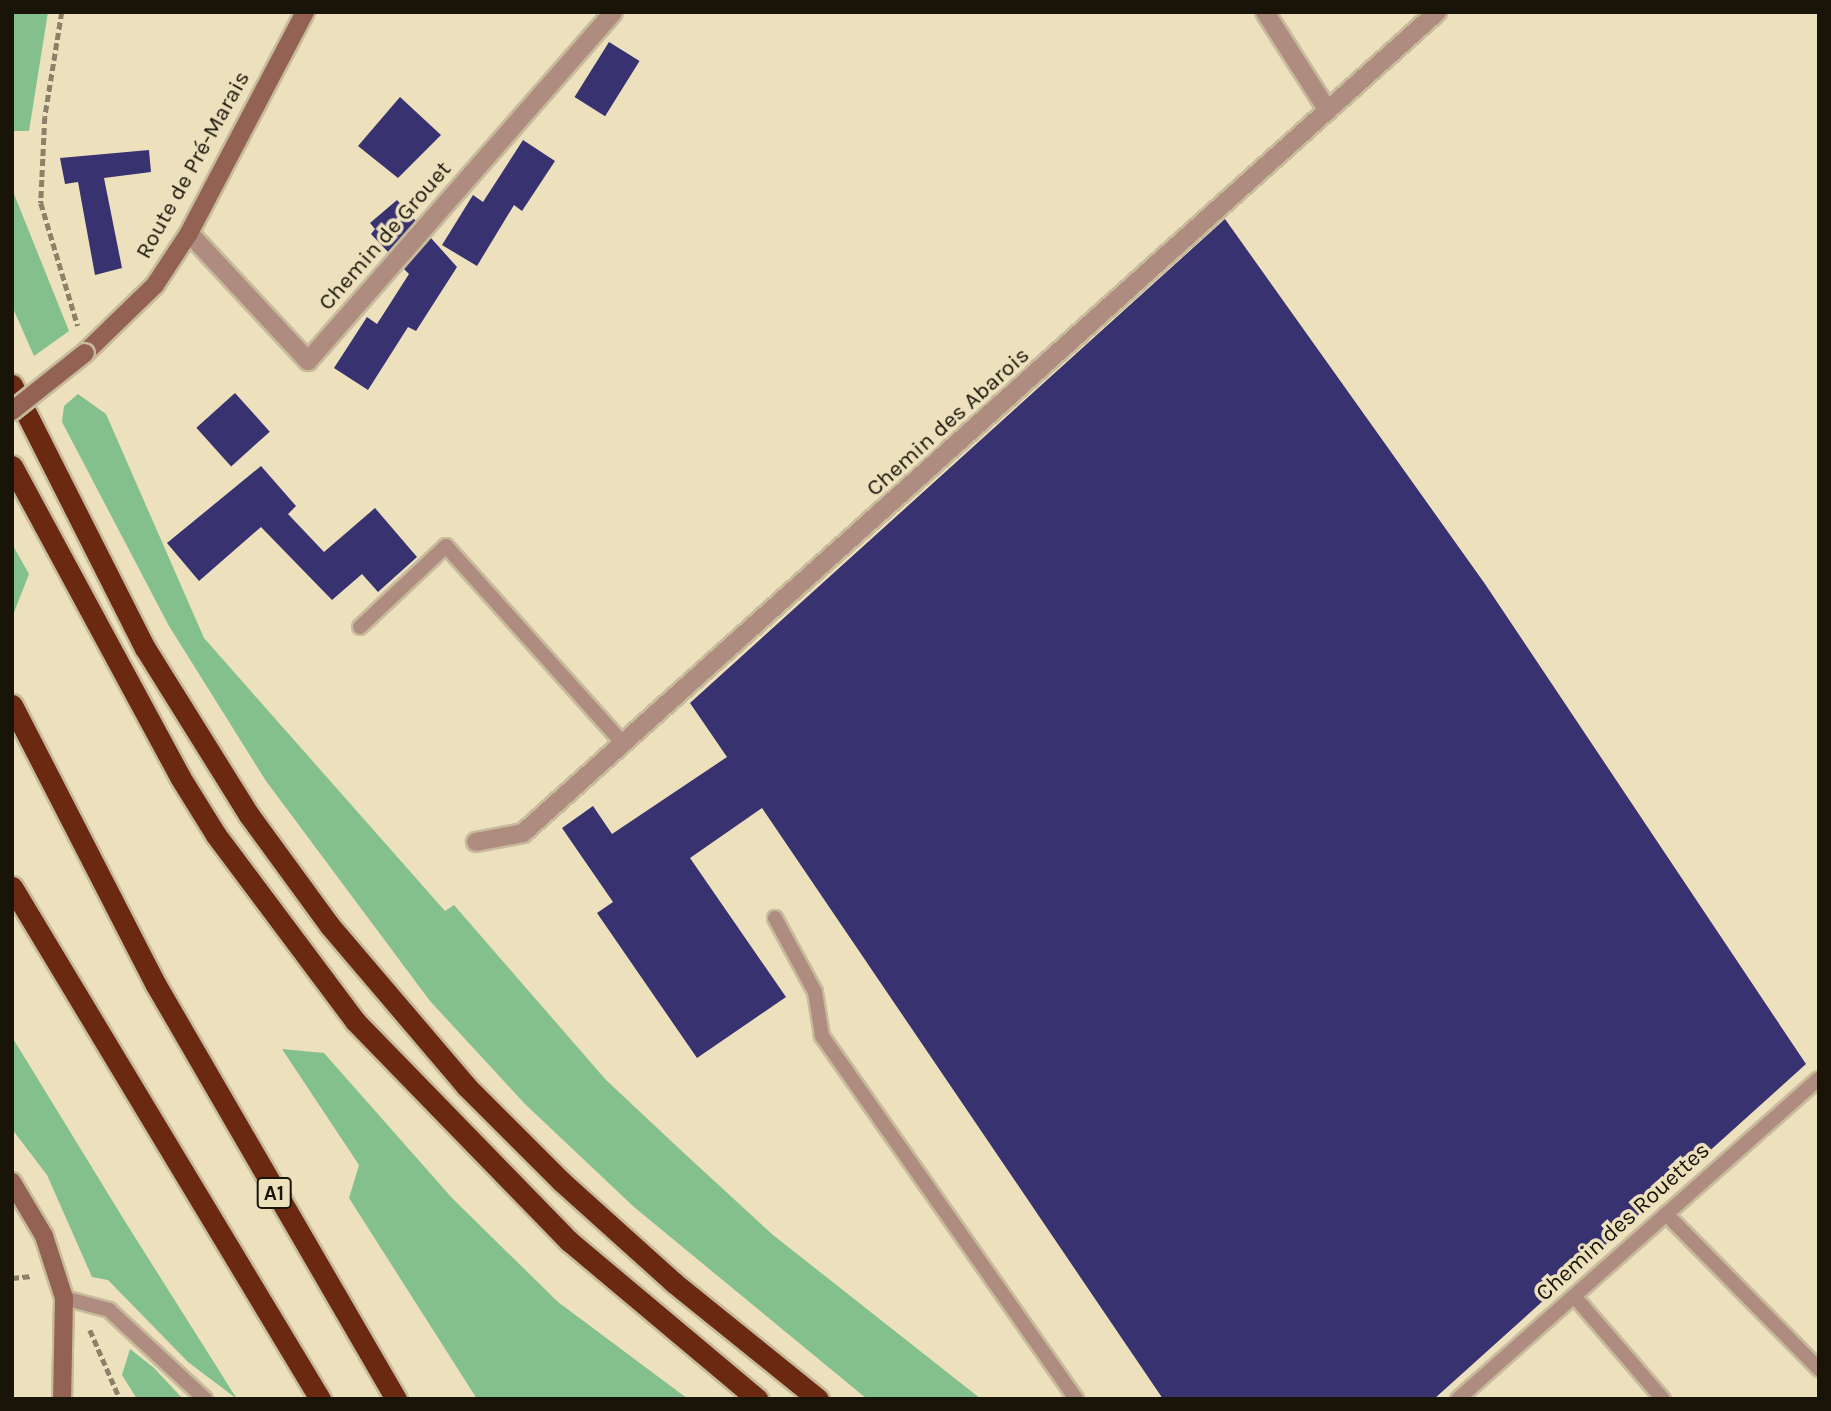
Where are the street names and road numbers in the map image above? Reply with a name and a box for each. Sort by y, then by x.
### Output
street label: Route de Pré-Marais [130,66,256,264]
street label: Chemin de Grouet [313,156,457,316]
street label: Chemin des Abarois [861,342,1035,502]
street label: Chemin des Rouettes [1531,1137,1715,1307]
road number: A1 [256,1176,292,1210]

